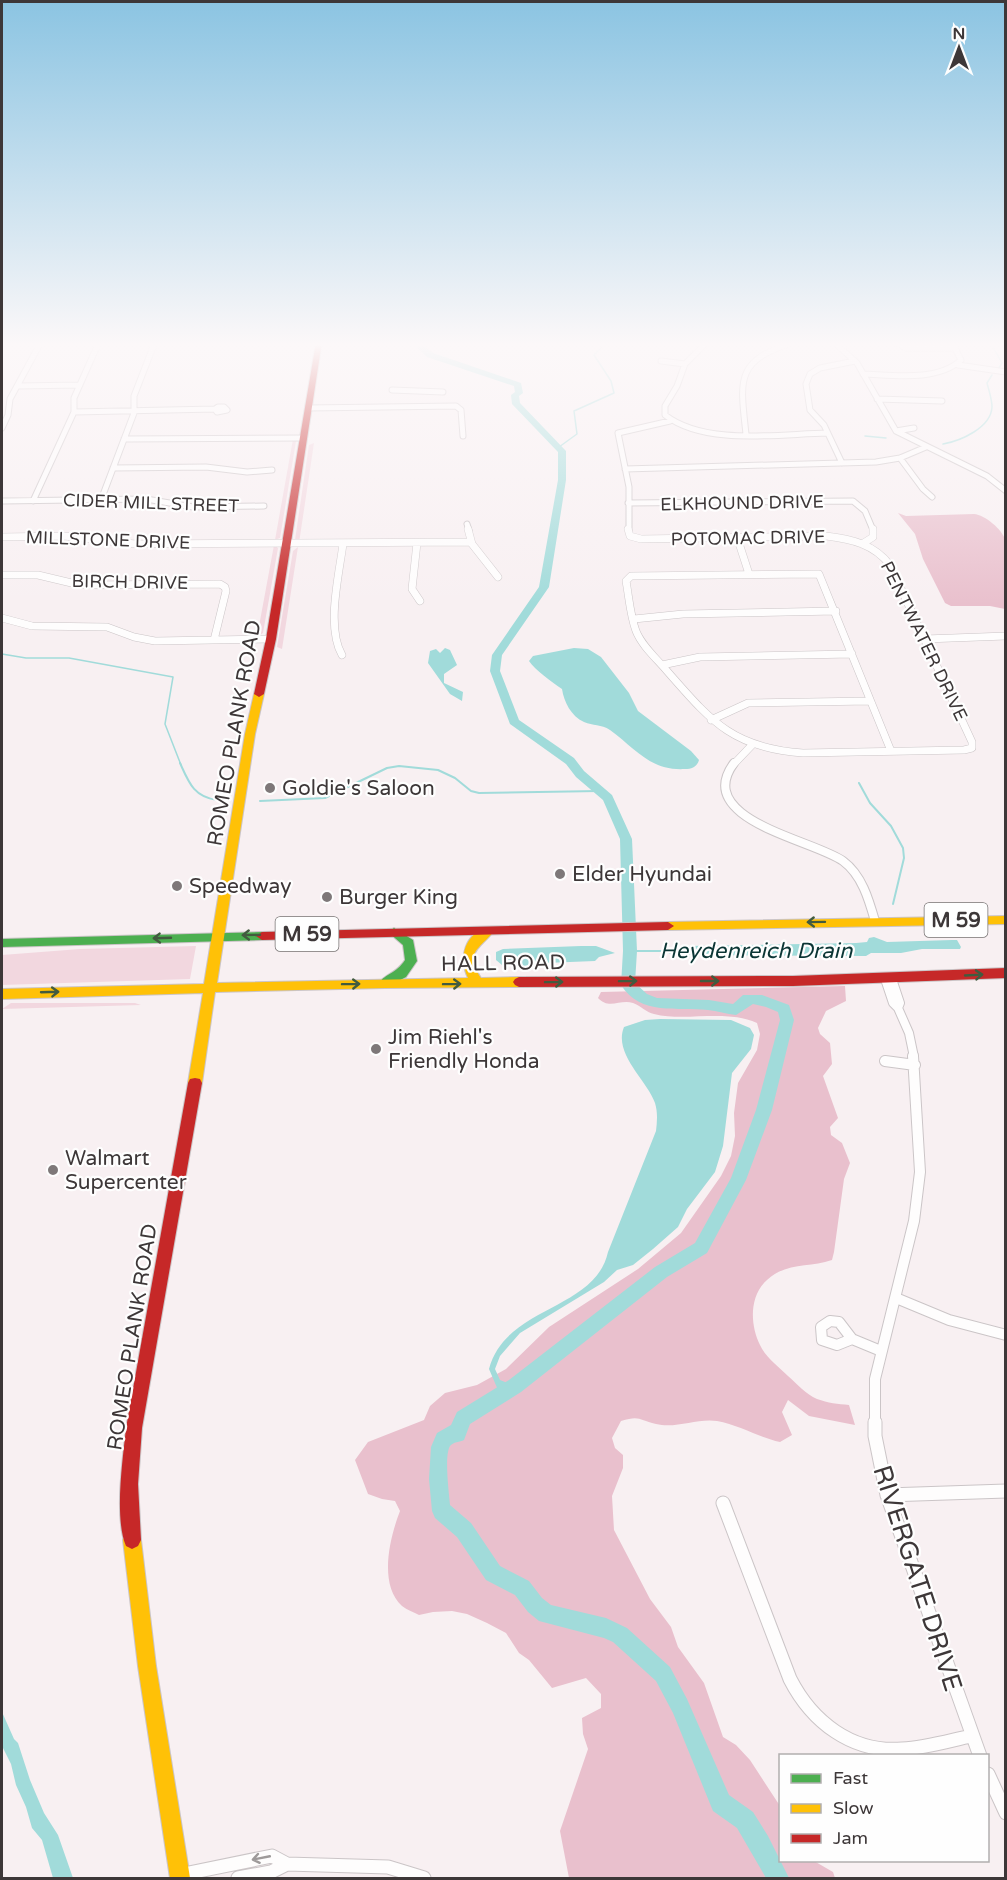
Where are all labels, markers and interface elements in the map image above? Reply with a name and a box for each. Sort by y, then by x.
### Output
north arrow [929,18,989,78]
text: N [953,24,965,44]
street label: CIDER MILL STREET [63,489,239,517]
street label: ELKHOUND DRIVE [660,491,824,515]
street label: MILLSTONE DRIVE [25,526,191,554]
street label: POTOMAC DRIVE [671,526,825,550]
street label: PENTWATER DRIVE [876,558,972,724]
street label: BIRCH DRIVE [71,570,189,594]
street label: ROMEO PLANK ROAD [202,618,267,848]
place label: Goldie's Saloon [282,776,435,801]
marker: Goldie's Saloon [263,781,277,795]
place label: Elder Hyundai [572,862,712,887]
marker: Elder Hyundai [553,867,567,881]
place label: Speedway [189,874,291,899]
marker: Speedway [170,879,184,893]
place label: Burger King [339,885,458,910]
marker: Burger King [320,890,334,904]
road number: M 59 [924,903,988,937]
road number: M 59 [276,917,338,951]
one-way arrow [807,917,827,928]
one-way arrow [242,929,262,941]
one-way arrow [153,932,173,943]
water label: Heydenreich Drain [660,938,853,964]
street label: HALL ROAD [441,950,565,977]
one-way arrow [964,969,984,980]
one-way arrow [618,975,638,987]
one-way arrow [699,975,719,987]
one-way arrow [543,976,563,988]
one-way arrow [340,978,360,990]
one-way arrow [441,978,461,990]
one-way arrow [39,986,59,998]
place label: Jim Riehl's Friendly Honda [388,1025,540,1074]
marker: Jim Riehl's Friendly Honda [369,1042,383,1056]
place label: Walmart Supercenter [65,1146,187,1195]
marker: Walmart Supercenter [46,1163,60,1177]
street label: ROMEO PLANK ROAD [102,1222,163,1452]
street label: RIVERGATE DRIVE [866,1461,969,1695]
legend [779,1754,989,1862]
text: Fast [833,1767,868,1789]
text: Slow [833,1797,874,1819]
text: Jam [833,1827,868,1849]
one-way arrow [252,1853,272,1864]

